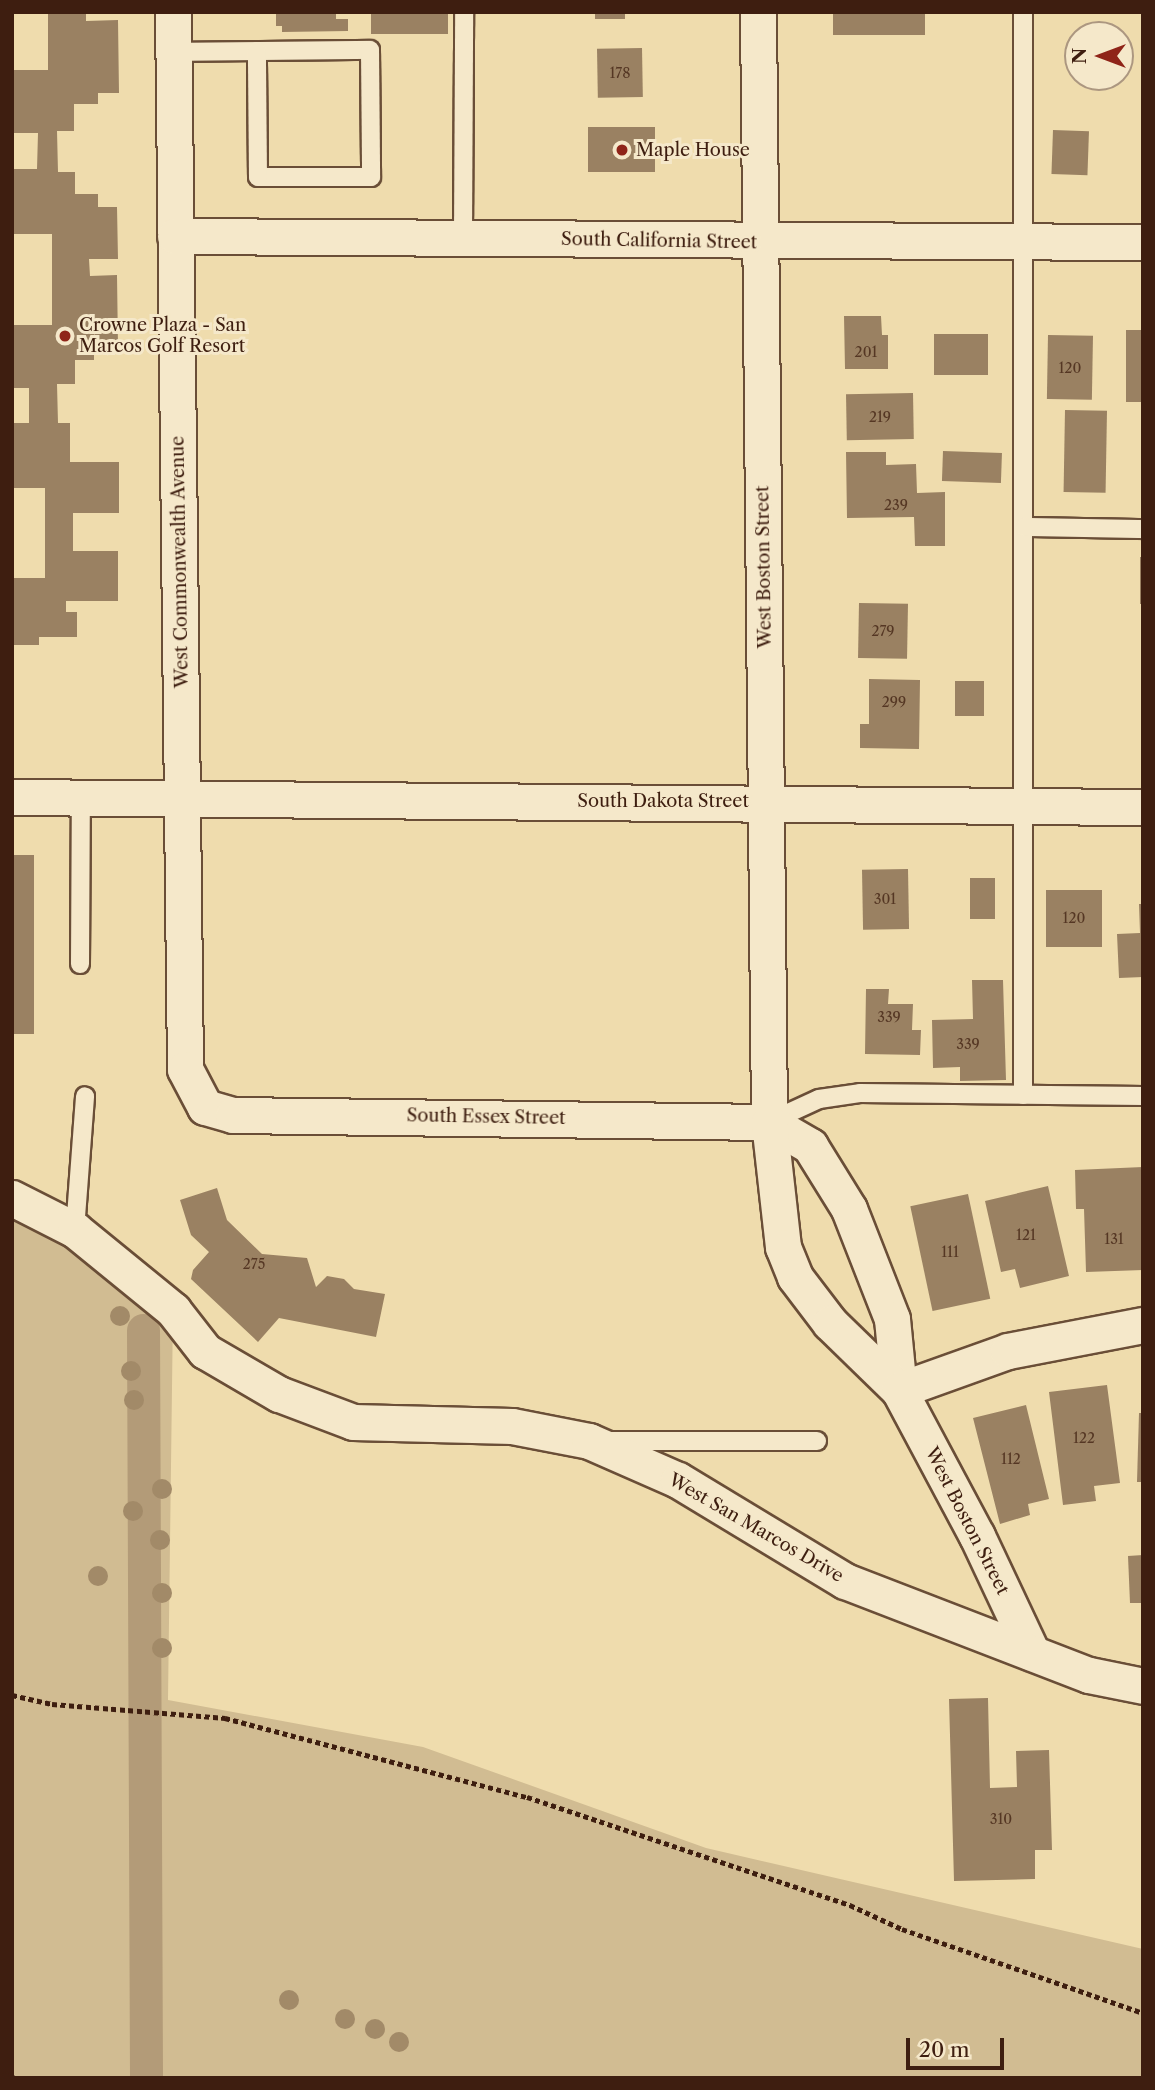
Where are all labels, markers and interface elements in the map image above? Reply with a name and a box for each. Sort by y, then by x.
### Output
north arrow [1064,21,1134,91]
text: N [1068,48,1091,64]
house number: 178 [609,65,631,81]
place label: Maple House [636,139,750,161]
marker: Maple House [614,142,630,158]
street label: South California Street [561,228,757,254]
place label: Crowne Plaza - San Marcos Golf Resort [79,315,247,358]
marker: Crowne Plaza - San Marcos Golf Resort [57,328,73,344]
house number: 201 [855,344,877,360]
house number: 120 [1059,360,1081,376]
house number: 219 [869,409,891,425]
street label: West Commonwealth Avenue [167,435,193,689]
street label: West Boston Street [752,485,776,649]
house number: 239 [884,497,908,513]
house number: 279 [871,623,895,639]
house number: 299 [882,694,906,710]
street label: South Dakota Street [577,790,749,812]
house number: 301 [874,891,896,907]
house number: 120 [1063,910,1085,926]
house number: 339 [877,1009,901,1025]
house number: 339 [956,1036,980,1052]
street label: South Essex Street [406,1105,566,1129]
house number: 121 [1016,1227,1036,1243]
house number: 131 [1104,1231,1124,1247]
house number: 111 [941,1244,959,1260]
house number: 275 [243,1256,265,1272]
house number: 122 [1073,1430,1095,1446]
street label: West Boston Street [920,1443,1014,1599]
house number: 112 [1001,1451,1021,1467]
street label: West San Marcos Drive [665,1469,847,1587]
house number: 310 [990,1811,1012,1827]
scale bar [910,2024,1008,2068]
text: 20 m [919,2037,970,2062]

